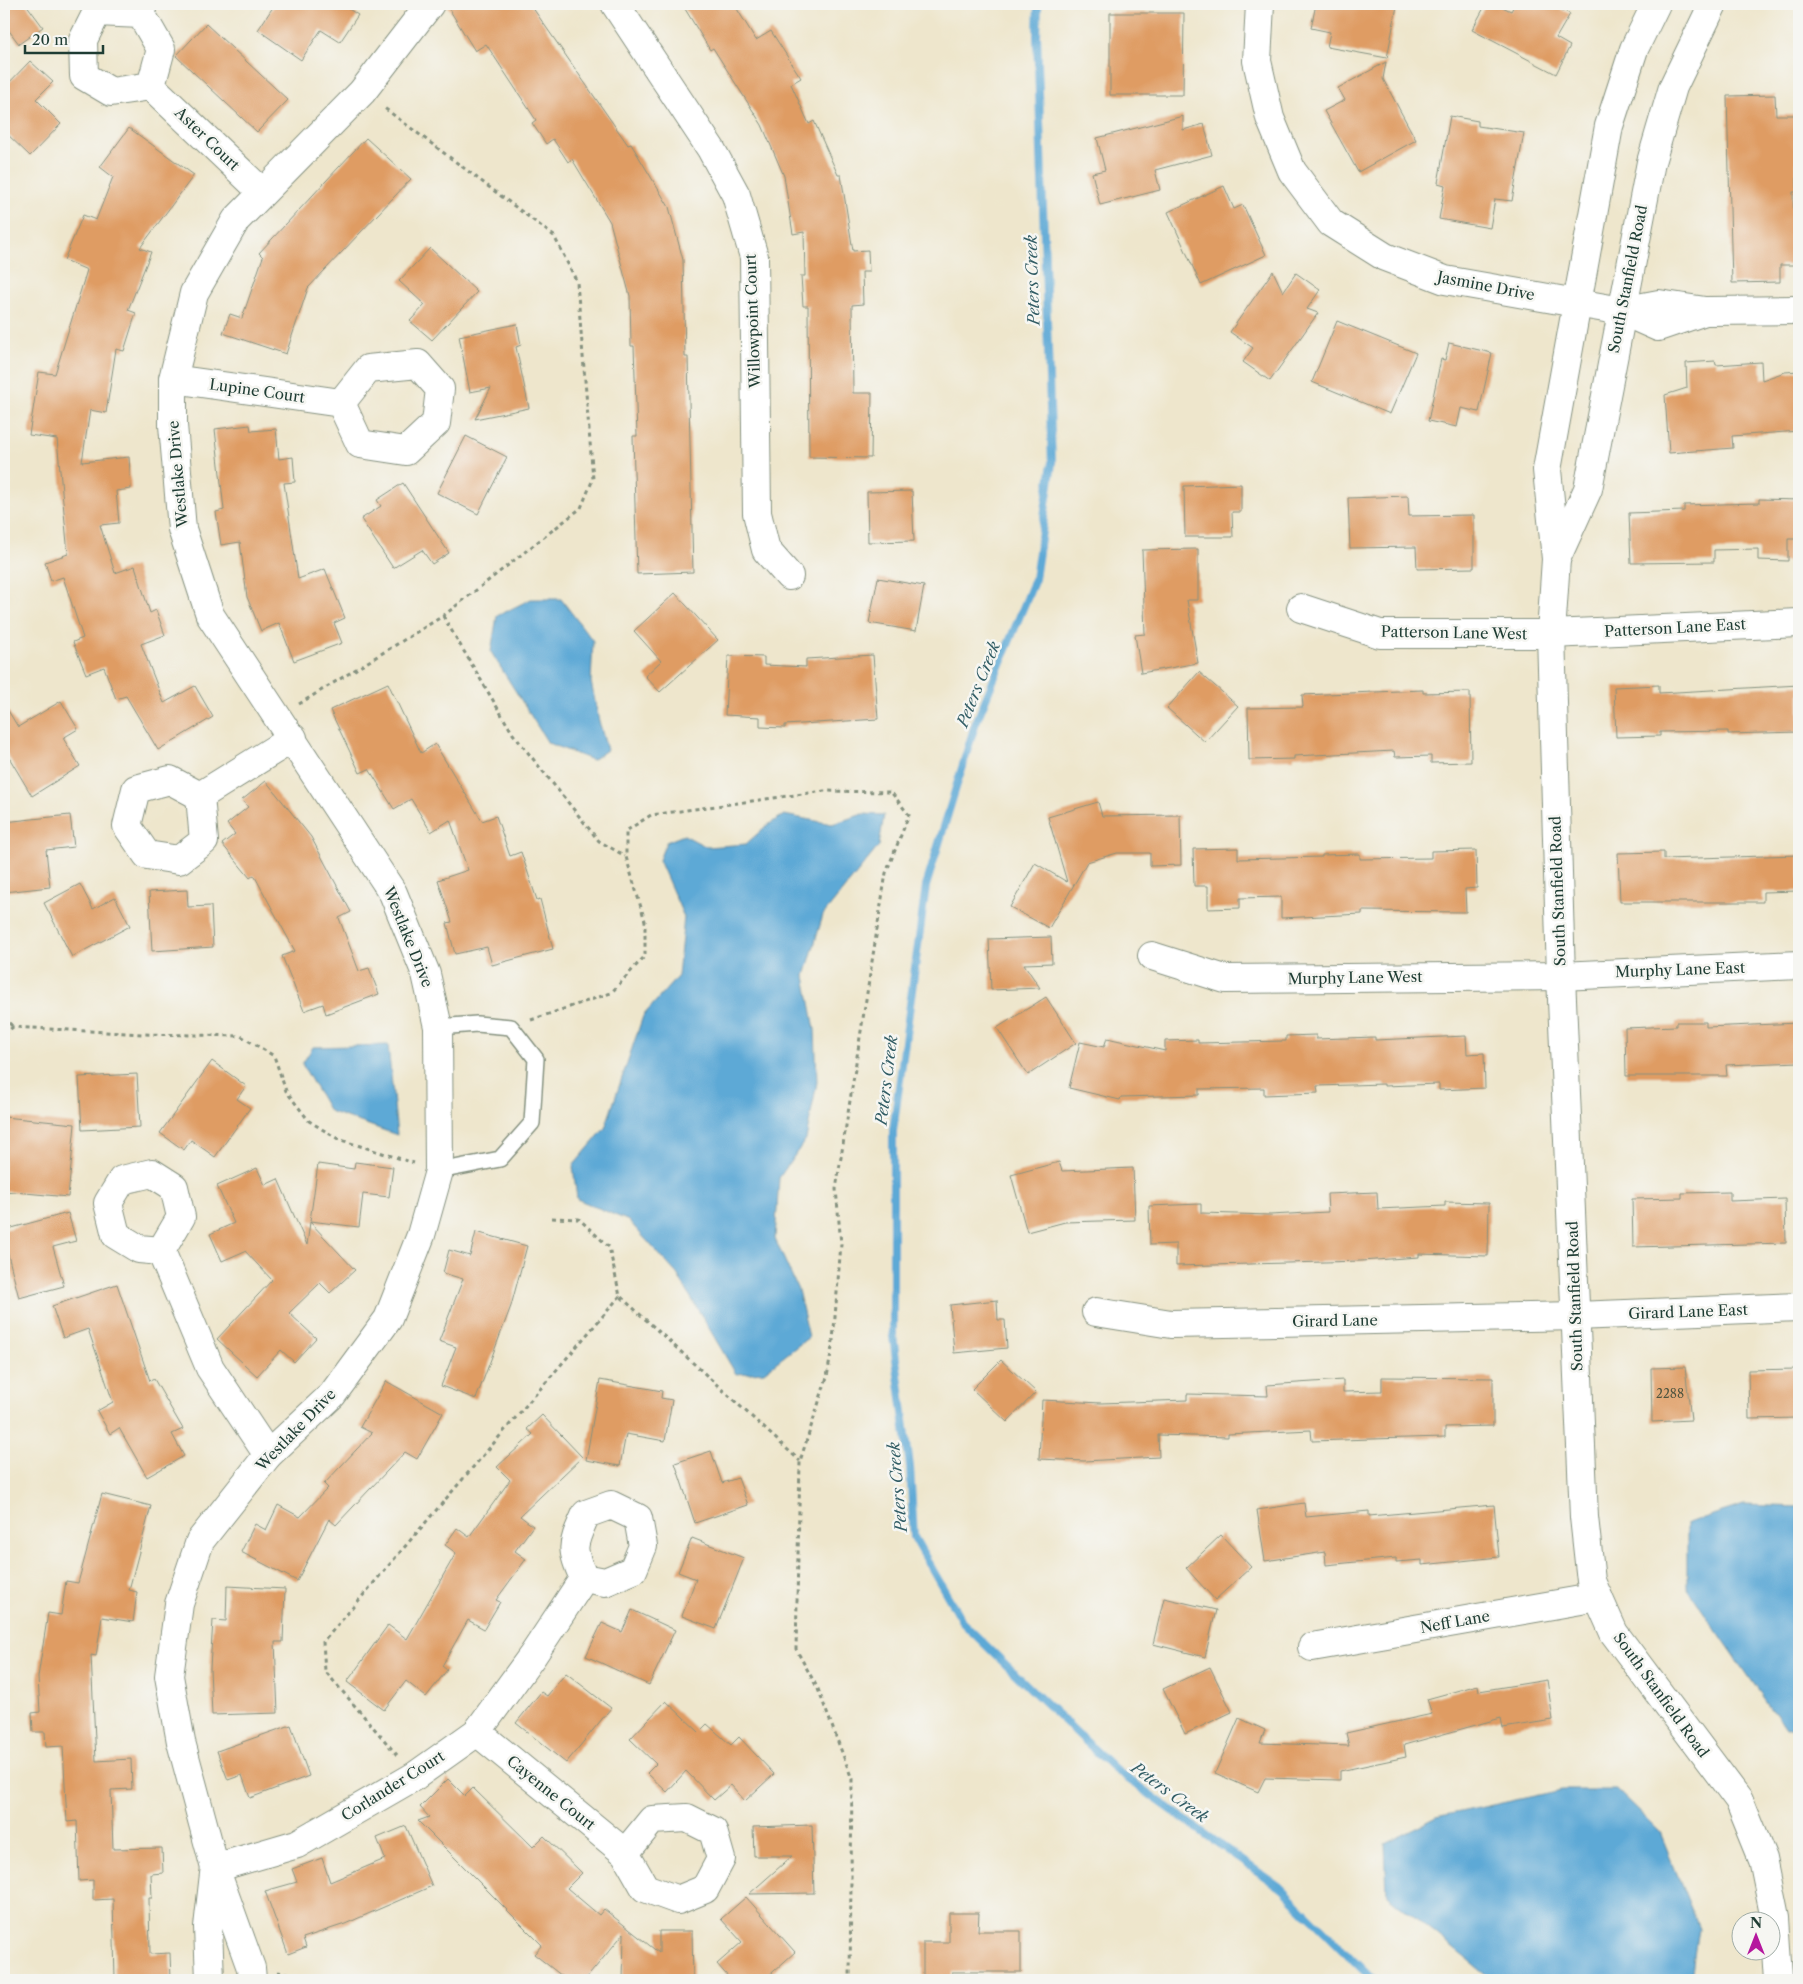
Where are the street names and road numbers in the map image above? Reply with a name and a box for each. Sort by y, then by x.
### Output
street label: Aster Court [170,102,244,175]
street label: South Stanfield Road [1604,203,1651,354]
street label: Willowpoint Court [741,253,764,390]
street label: Jasmine Drive [1434,266,1536,304]
street label: Lupine Court [208,374,307,407]
street label: Westlake Drive [163,420,192,529]
street label: Patterson Lane East [1604,614,1747,641]
street label: Patterson Lane West [1381,622,1528,643]
street label: South Stanfield Road [1545,816,1570,966]
street label: Westlake Drive [379,883,437,990]
street label: Murphy Lane East [1615,958,1746,981]
street label: Murphy Lane West [1287,967,1423,988]
street label: South Stanfield Road [1562,1221,1587,1371]
street label: Girard Lane East [1628,1300,1749,1323]
street label: Girard Lane [1292,1310,1378,1331]
street label: Westlake Drive [251,1385,340,1476]
street label: Neff Lane [1419,1606,1491,1637]
street label: South Stanfield Road [1610,1628,1713,1761]
street label: Corlander Court [338,1746,448,1825]
street label: Cayenne Court [503,1751,600,1834]

